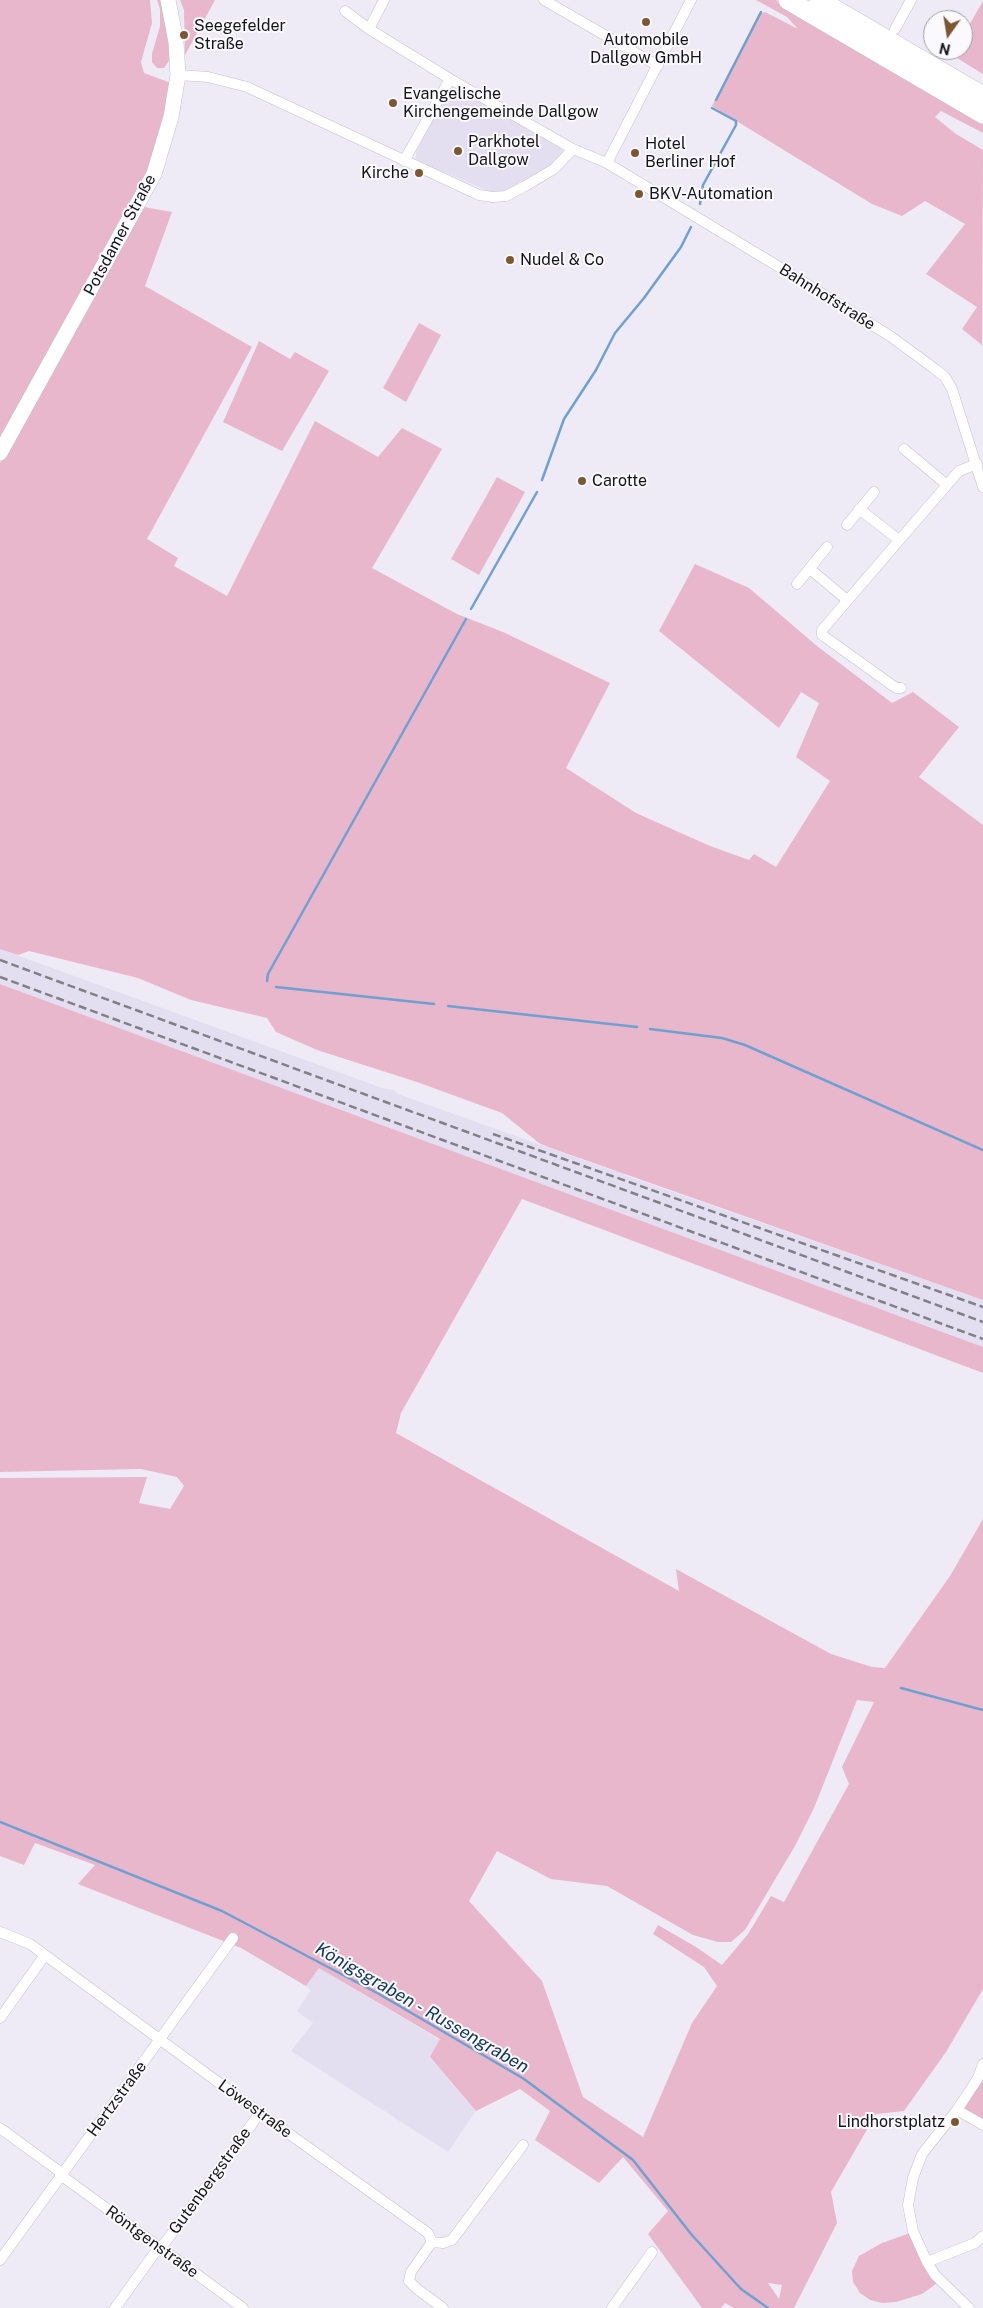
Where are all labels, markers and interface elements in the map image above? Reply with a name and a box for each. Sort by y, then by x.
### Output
north arrow [923,10,973,60]
place label: Seegefelder Straße [194,16,286,54]
marker: Automobile Dallgow GmbH [640,16,652,28]
marker: Seegefelder Straße [178,29,190,41]
place label: Automobile Dallgow GmbH [590,30,702,68]
text: N [938,40,952,58]
place label: Evangelische Kirchengemeinde Dallgow [403,84,598,122]
marker: Evangelische Kirchengemeinde Dallgow [387,97,399,109]
place label: Parkhotel Dallgow [468,132,540,170]
place label: Hotel Berliner Hof [645,134,736,172]
marker: Parkhotel Dallgow [452,145,464,157]
marker: Hotel Berliner Hof [629,147,641,159]
place label: Kirche [361,163,409,183]
marker: Kirche [413,167,425,179]
street label: Potsdamer Straße [80,171,160,299]
place label: BKV-Automation [649,184,773,204]
marker: BKV-Automation [633,188,645,200]
place label: Nudel & Co [520,250,604,270]
marker: Nudel & Co [504,254,516,266]
street label: Bahnhofstraße [775,260,879,334]
place label: Carotte [592,471,647,491]
marker: Carotte [576,475,588,487]
water label: Königsgraben - Russengraben [311,1938,533,2078]
street label: Hertzstraße [83,2058,151,2140]
street label: Löwestraße [214,2076,296,2142]
place label: Lindhorstplatz [838,2112,945,2132]
marker: Lindhorstplatz [949,2116,961,2128]
street label: Gutenbergstraße [165,2124,255,2238]
street label: Röntgenstraße [102,2202,202,2282]

